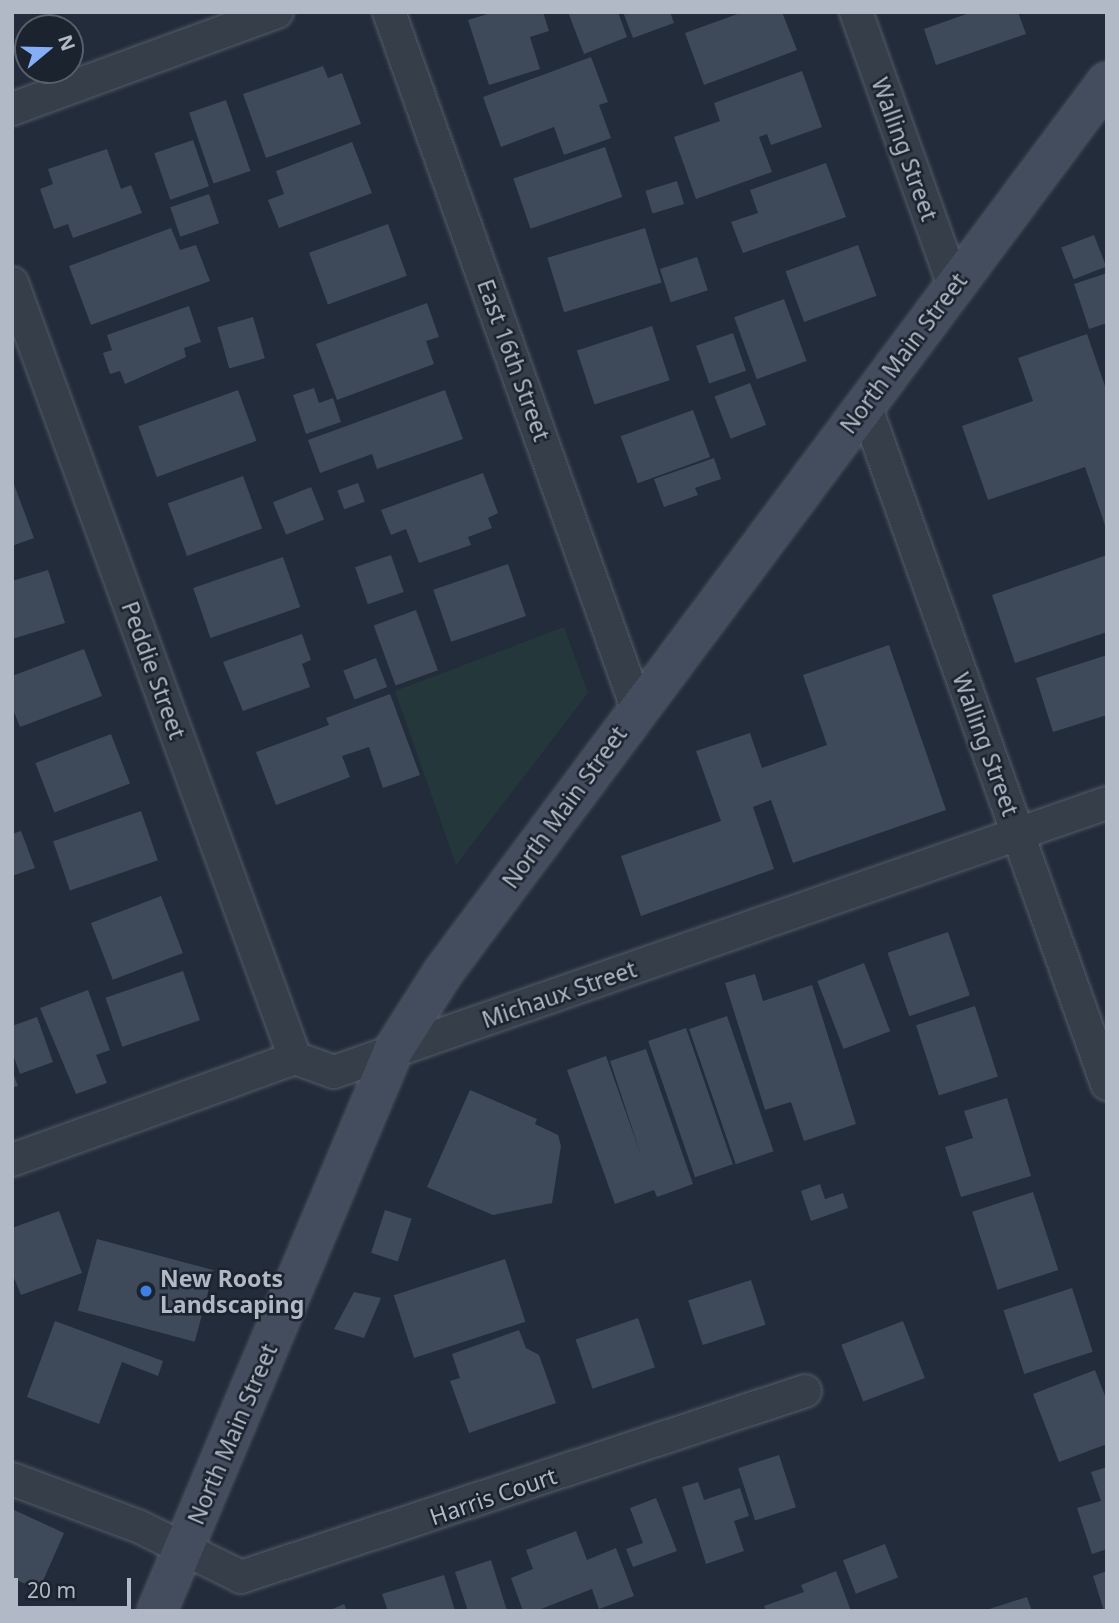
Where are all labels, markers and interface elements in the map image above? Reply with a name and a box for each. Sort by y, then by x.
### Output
north arrow [14,14,84,84]
text: N [52,31,82,54]
street label: Walling Street [866,74,944,224]
street label: North Main Street [834,267,972,439]
street label: East 16th Street [472,275,556,445]
street label: Peddie Street [116,597,192,743]
street label: Walling Street [947,669,1025,819]
street label: North Main Street [496,721,632,893]
street label: Michaux Street [478,955,640,1033]
place label: New Roots Landscaping [160,1264,304,1318]
marker: New Roots Landscaping [138,1283,154,1299]
street label: North Main Street [181,1340,283,1528]
street label: Harris Court [426,1461,560,1531]
scale bar [18,1564,135,1608]
text: 20 m [27,1576,76,1604]

